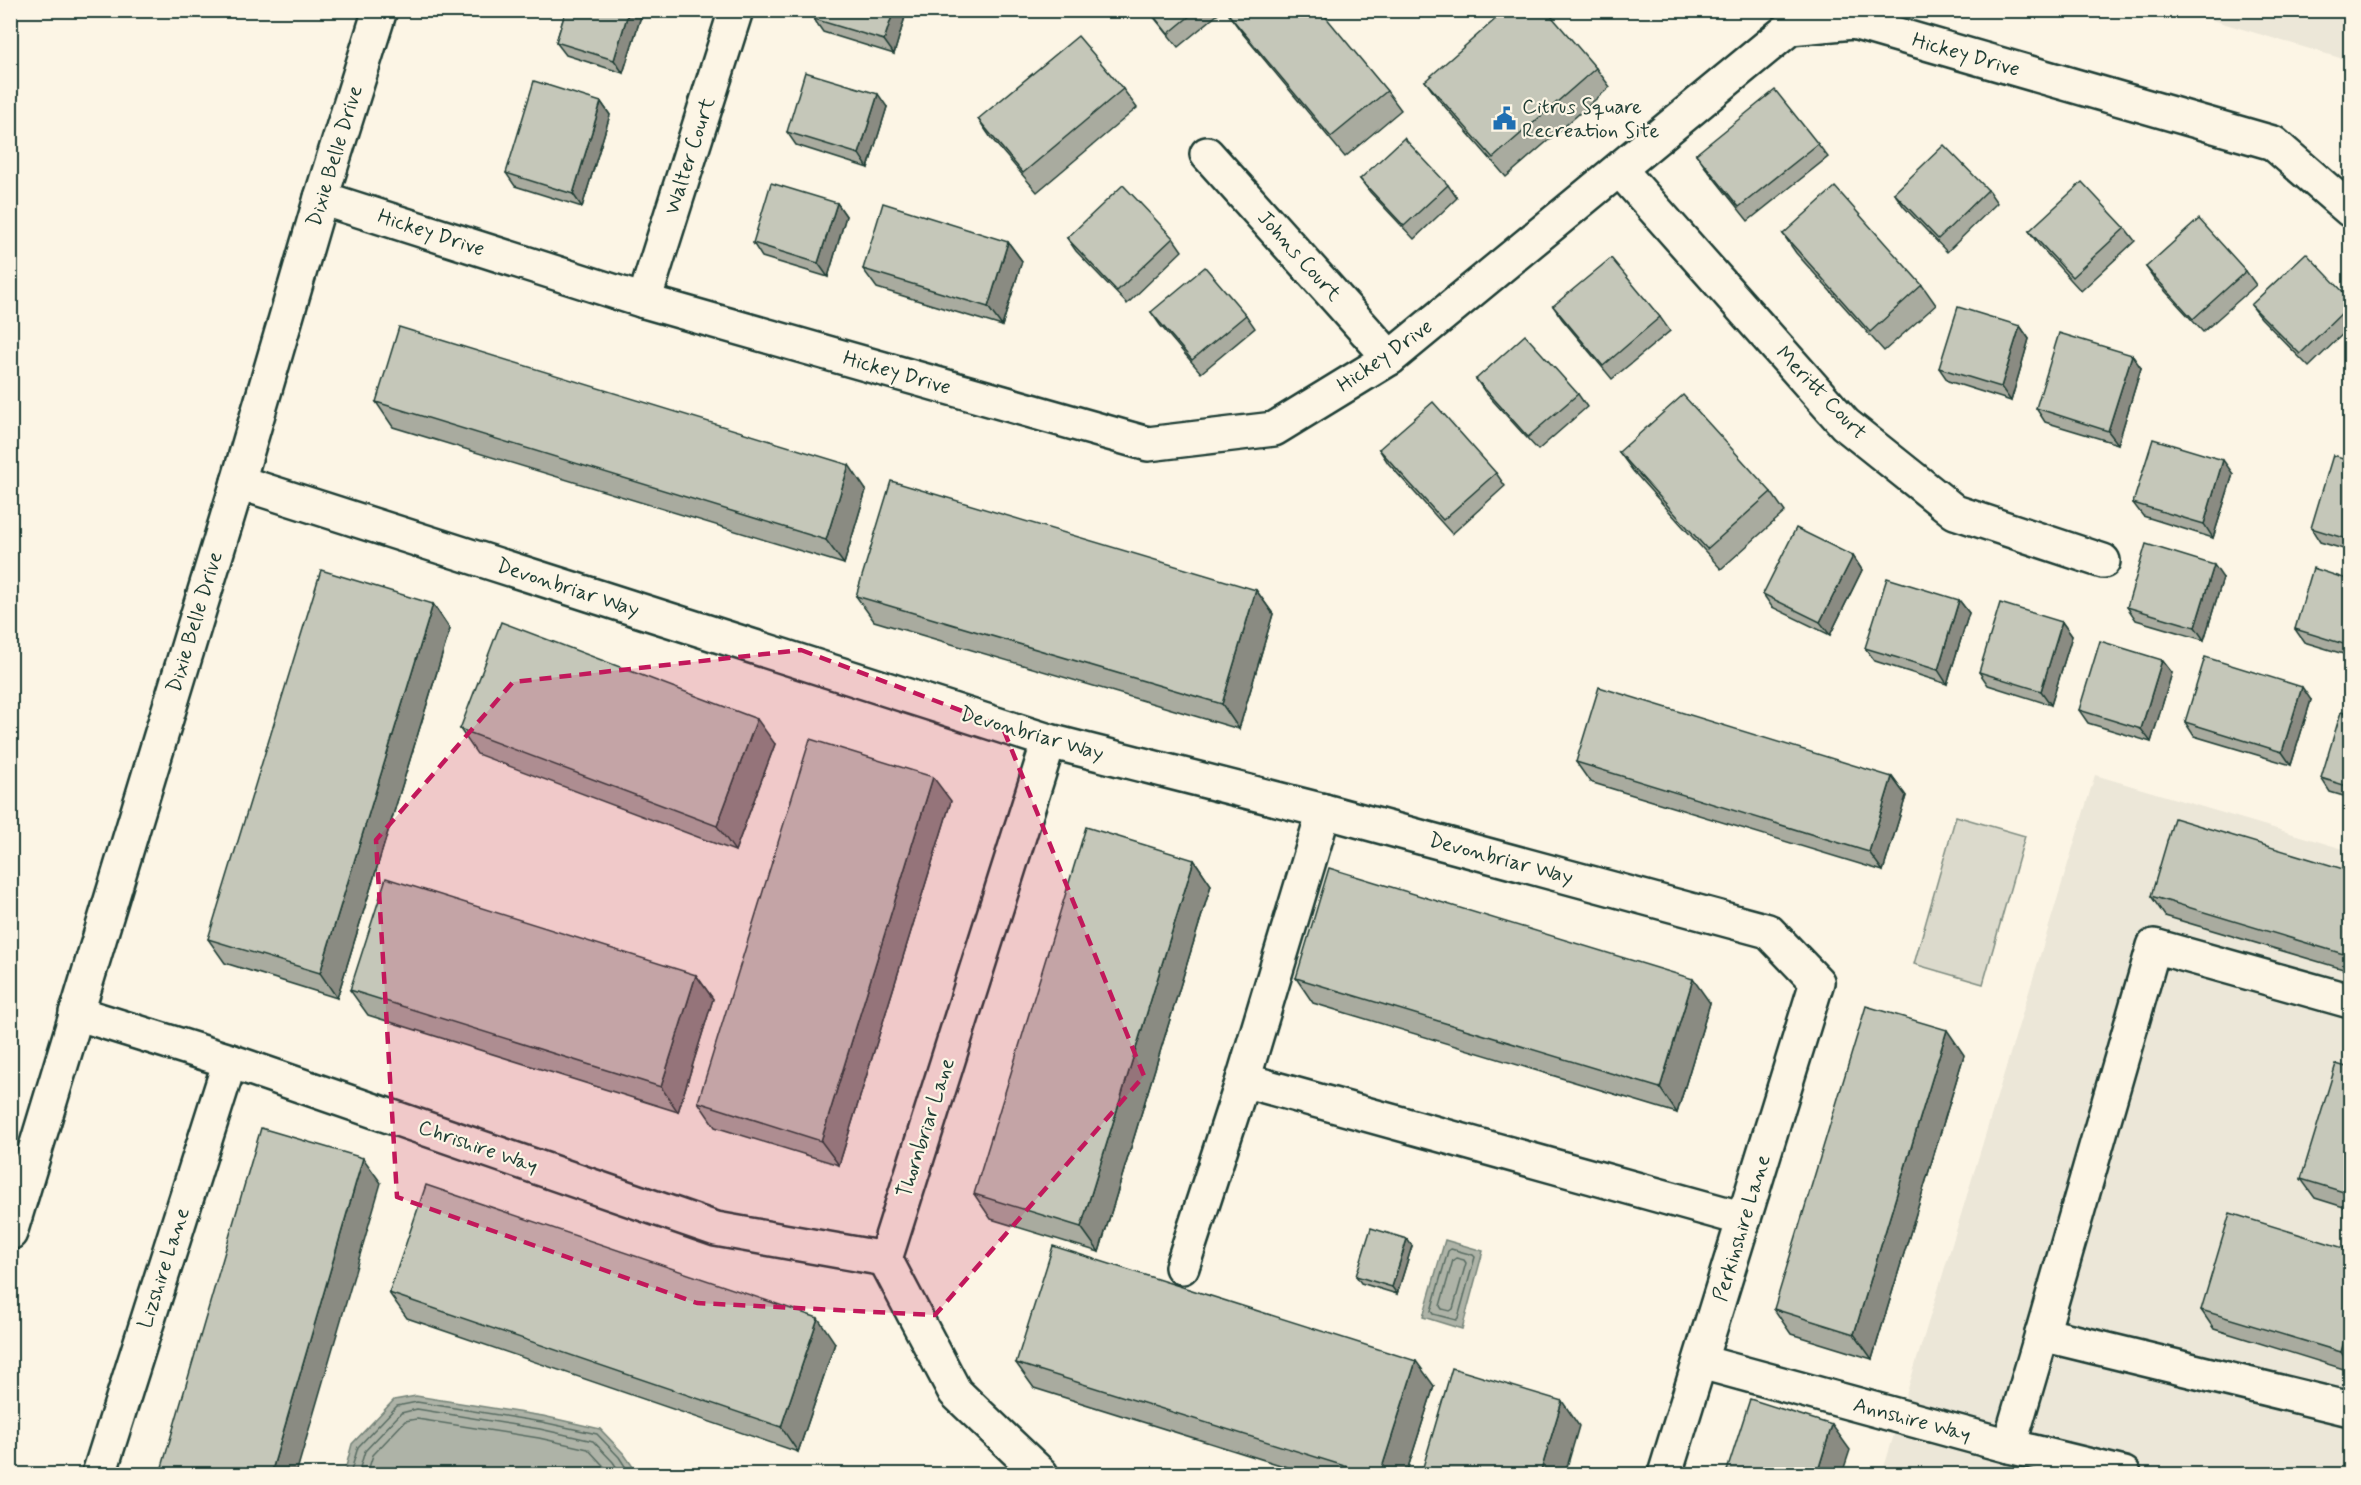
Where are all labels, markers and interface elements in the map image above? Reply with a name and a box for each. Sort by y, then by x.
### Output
street label: Hickey Drive [1909,26,2023,84]
street label: Dixie Belle Drive [300,82,370,230]
street label: Walter Court [658,93,722,218]
place label: Citrus Square Recreation Site [1522,93,1660,145]
public building icon: Citrus Square Recreation Site [1491,106,1517,132]
street label: Hickey Drive [374,203,488,263]
street label: Johns Court [1251,205,1348,308]
street label: Hickey Drive [1332,313,1438,399]
street label: Meritt Court [1769,340,1873,446]
street label: Hickey Drive [840,344,954,402]
street label: Dixie Belle Drive [160,548,230,696]
street label: Devonbriar Way [493,552,643,624]
street label: Devonbriar Way [957,700,1107,768]
street label: Devonbriar Way [1426,826,1576,892]
street label: Thornbriar Lane [890,1054,962,1202]
street label: Chrishire Way [414,1113,542,1181]
street label: Perkinshire Lane [1706,1151,1778,1305]
street label: Lizshire Lane [131,1204,197,1332]
street label: Annshire Way [1850,1391,1974,1449]

